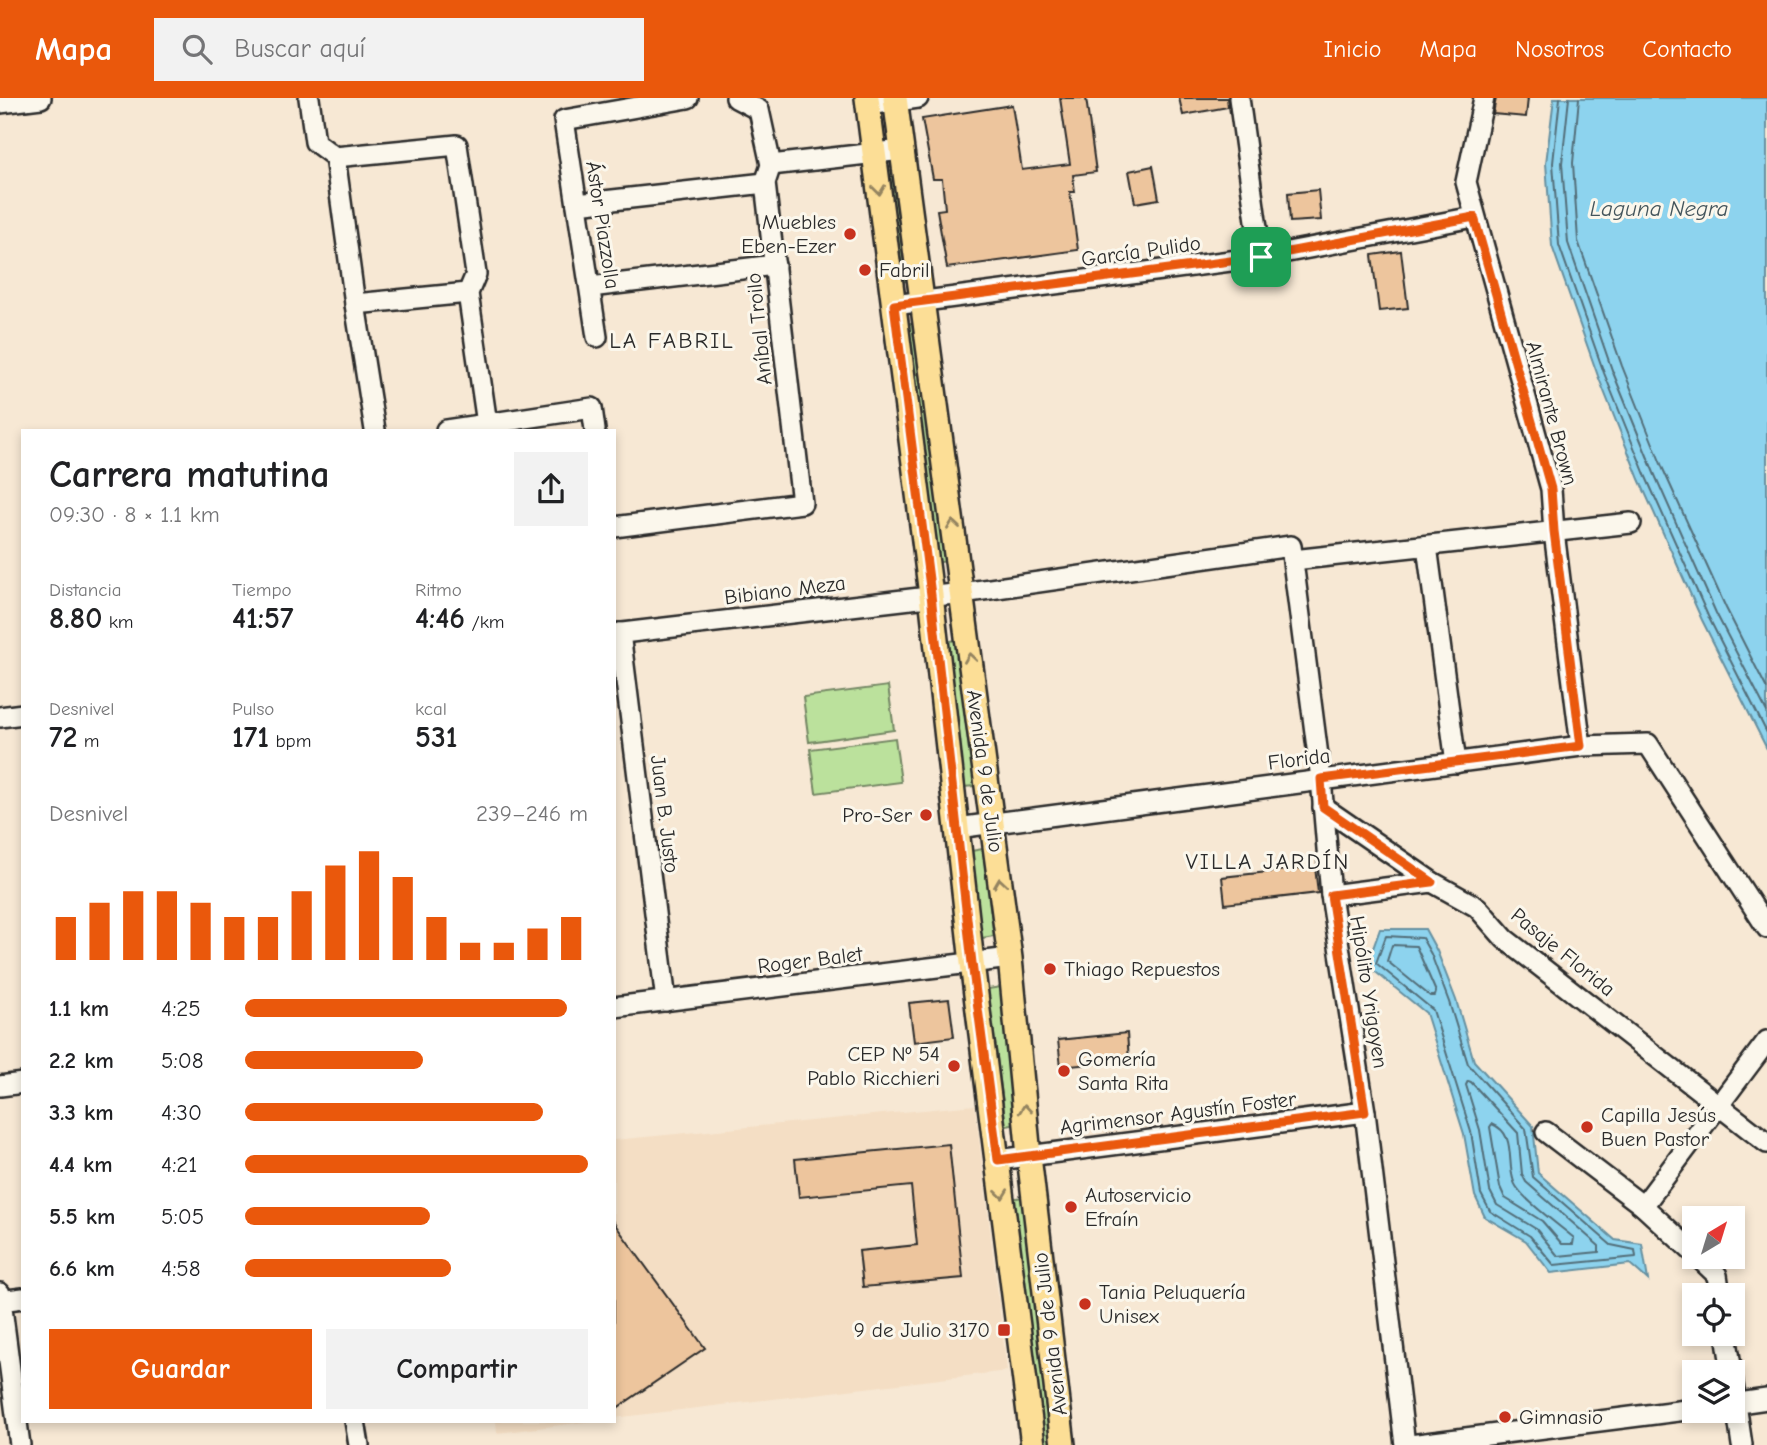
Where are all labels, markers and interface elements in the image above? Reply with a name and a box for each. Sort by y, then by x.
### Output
search box [154,18,644,81]
text: Mapa [35,30,112,68]
icon: search [178,30,216,68]
text: Buscar aquí [234,34,365,64]
text: Inicio [1324,35,1381,63]
text: Mapa [1419,35,1477,63]
text: Nosotros [1515,35,1604,63]
text: Contacto [1642,35,1732,63]
street label: Ástor Piazzolla [581,159,625,291]
one-way arrow [872,184,887,196]
water label: Laguna Negra [1590,195,1728,222]
place label: Muebles Eben-Ezer [741,210,837,258]
marker: Muebles Eben-Ezer [842,226,858,242]
pin [1231,227,1291,287]
street label: García Pulido [1080,231,1202,271]
icon: arrive [1242,238,1280,276]
place label: Fabril [879,258,930,282]
marker: Fabril [857,262,873,278]
street label: Aníbal Troilo [741,272,777,386]
district label: LA FABRIL [609,327,735,354]
street label: Almirante Brown [1521,338,1583,488]
button: share [514,452,588,526]
text: Carrera matutina [49,453,330,497]
text: 09:30 · 8 × 1.1 km [49,501,220,528]
one-way arrow [945,520,960,531]
street label: Bibiano Meza [723,571,847,609]
text: Distancia [49,579,122,601]
text: Tiempo [232,579,292,601]
text: Ritmo [415,579,462,601]
text: 8.80 [49,601,102,636]
text: 41:57 [232,601,294,636]
text: 4:46 [415,601,465,636]
text: km [102,611,134,633]
text: /km [465,611,505,633]
one-way arrow [963,652,978,664]
street label: Avenida 9 de Julio [962,688,1008,854]
text: Desnivel [49,698,114,720]
text: Pulso [232,698,274,720]
text: kcal [415,698,447,720]
text: 72 [49,720,77,755]
text: 171 [232,720,269,755]
text: 531 [415,720,458,755]
text: m [77,730,100,752]
text: bpm [269,730,311,752]
street label: Florida [1266,743,1332,775]
street label: Juan B. Justo [646,754,684,874]
text: Desnivel [49,800,128,827]
text: 239–246 m [476,800,588,827]
place label: Pro-Ser [842,803,913,827]
marker: Pro-Ser [918,807,934,823]
district label: VILLA JARDÍN [1186,848,1350,875]
one-way arrow [993,877,1008,889]
street label: Pasaje Florida [1506,903,1620,1001]
street label: Hipólito Yrigoyen [1345,914,1393,1070]
street label: Roger Balet [756,942,865,978]
place label: Thiago Repuestos [1064,957,1220,981]
marker: Thiago Repuestos [1042,961,1058,977]
text: 1.1 km [49,995,109,1022]
text: 4:25 [161,995,201,1022]
place label: CEP Nº 54 Pablo Ricchieri [807,1042,940,1090]
text: 2.2 km [49,1047,114,1074]
text: 5:08 [161,1047,203,1074]
place label: Gomería Santa Rita [1078,1047,1169,1095]
marker: CEP Nº 54 Pablo Ricchieri [946,1058,962,1074]
marker: Gomería Santa Rita [1056,1063,1072,1079]
street label: Agrimensor Agustín Foster [1058,1086,1298,1139]
text: 3.3 km [49,1099,114,1126]
text: 4:30 [161,1099,202,1126]
place label: Capilla Jesús Buen Pastor [1601,1103,1716,1151]
one-way arrow [1018,1104,1033,1115]
marker: Capilla Jesús Buen Pastor [1579,1119,1595,1135]
text: 4.4 km [49,1151,112,1178]
text: 4:21 [161,1151,197,1178]
place label: Autoservicio Efraín [1085,1183,1191,1231]
one-way arrow [994,1188,1009,1200]
marker: Autoservicio Efraín [1063,1199,1079,1215]
text: 5.5 km [49,1203,115,1230]
text: 5:05 [161,1203,204,1230]
north arrow [1682,1206,1745,1269]
map controls [1682,1206,1745,1423]
street label: Avenida 9 de Julio [1028,1251,1072,1417]
text: 6.6 km [49,1255,115,1282]
text: 4:58 [161,1255,201,1282]
place label: Tania Peluquería Unisex [1099,1280,1246,1328]
button: locate [1682,1283,1745,1346]
marker: Tania Peluquería Unisex [1077,1296,1093,1312]
place label: 9 de Julio 3170 [854,1318,990,1342]
marker: 9 de Julio 3170 [996,1322,1012,1338]
button: Guardar [49,1329,312,1409]
button: Compartir [326,1329,588,1409]
button: layers [1682,1360,1745,1423]
place label: Gimnasio [1519,1405,1603,1429]
marker: Gimnasio [1497,1409,1513,1425]

